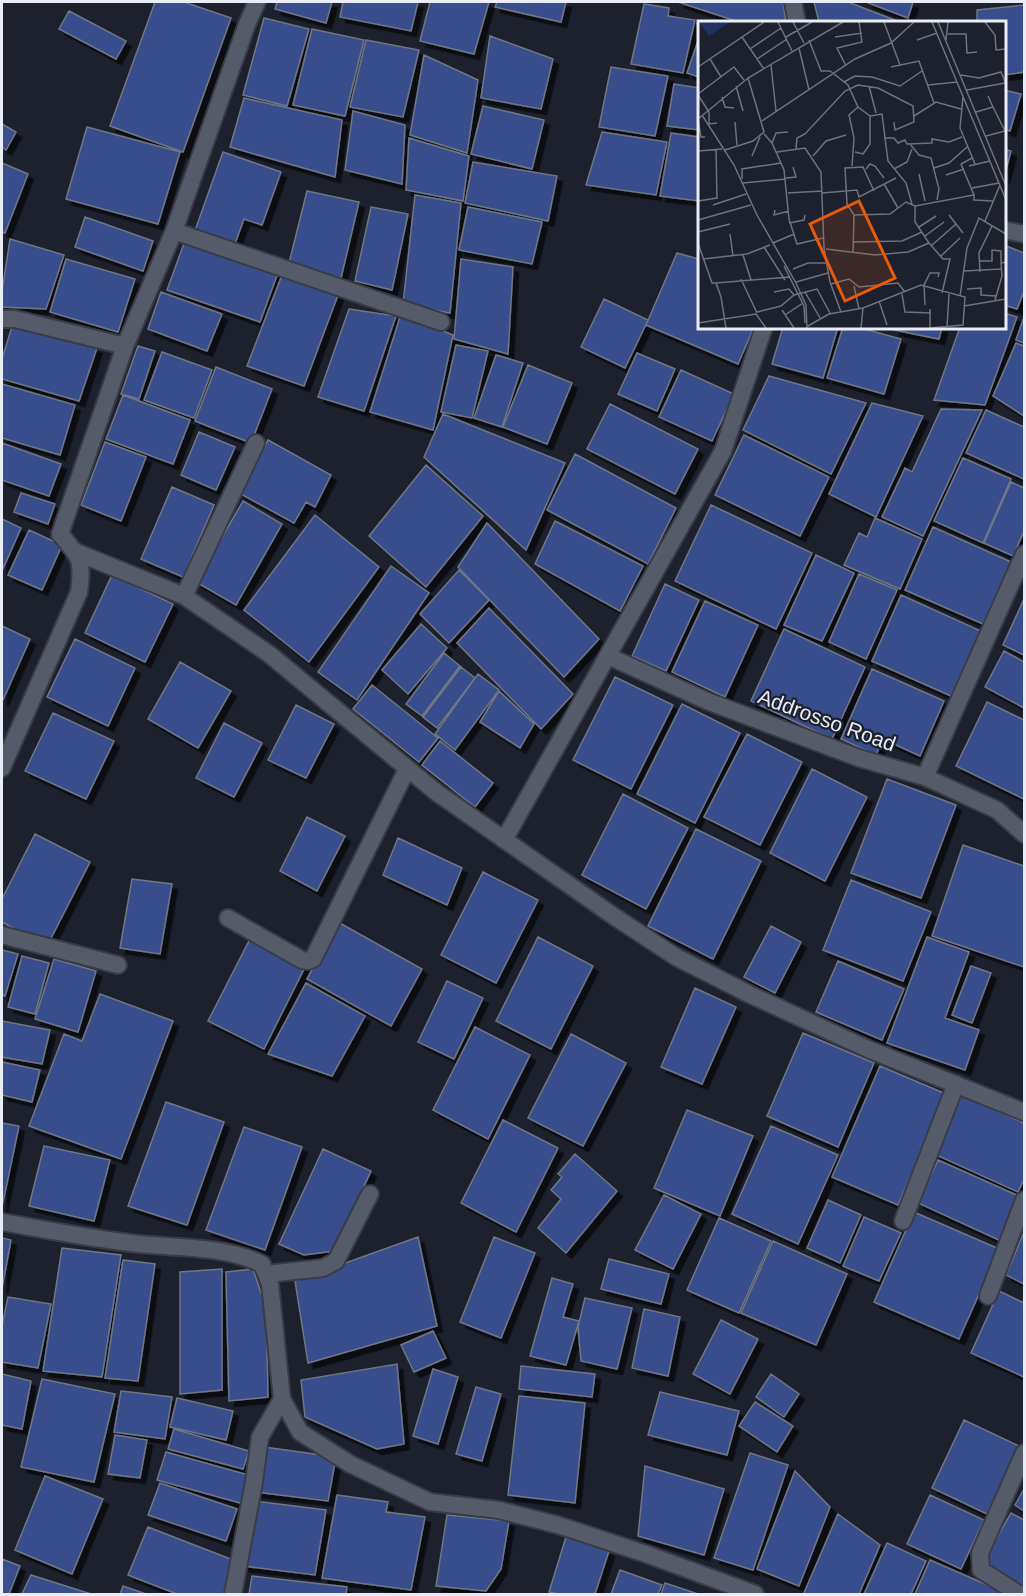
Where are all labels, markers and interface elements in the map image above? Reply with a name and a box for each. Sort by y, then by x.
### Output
inset map [698,21,1005,328]
street label: Addrosso Road [755,684,899,756]

